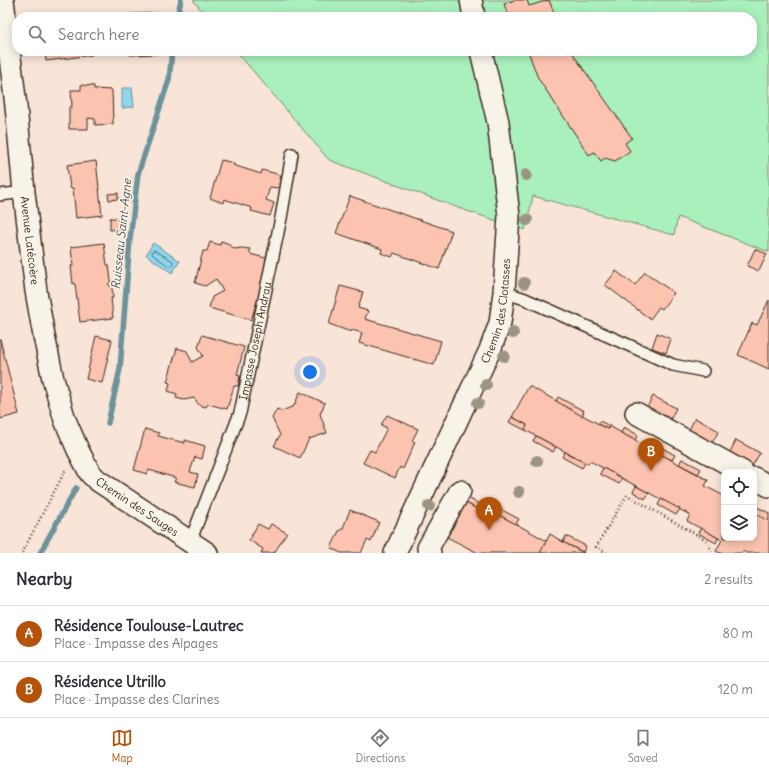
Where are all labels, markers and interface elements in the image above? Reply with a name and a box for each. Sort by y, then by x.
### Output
search box [12,12,757,56]
icon: search [26,23,48,45]
text: Search here [58,25,139,44]
water label: Ruisseau Saint-Agne [108,176,134,290]
street label: Avenue Latécoère [18,195,42,286]
street label: Chemin des Clotasses [478,258,513,366]
street label: Impasse Joseph Andrau [236,280,275,401]
your location [300,362,320,382]
pin: B [638,438,664,471]
map controls [721,469,757,541]
button: locate [721,469,757,505]
street label: Chemin des Sauges [93,474,181,539]
pin: A [476,497,502,530]
button: layers [721,505,757,541]
text: Nearby [16,568,72,590]
text: 2 results [704,571,753,588]
text: Résidence Toulouse-Lautrec [54,616,244,635]
text: A [25,625,33,642]
text: 80 m [722,625,753,642]
text: Place · Impasse des Alpages [54,635,218,652]
text: Résidence Utrillo [54,672,166,691]
text: B [25,681,33,698]
text: 120 m [718,681,753,698]
text: Place · Impasse des Clarines [54,691,219,708]
tab: Map [111,727,133,765]
tab: Directions [356,727,405,765]
tab: Saved [628,727,658,765]

